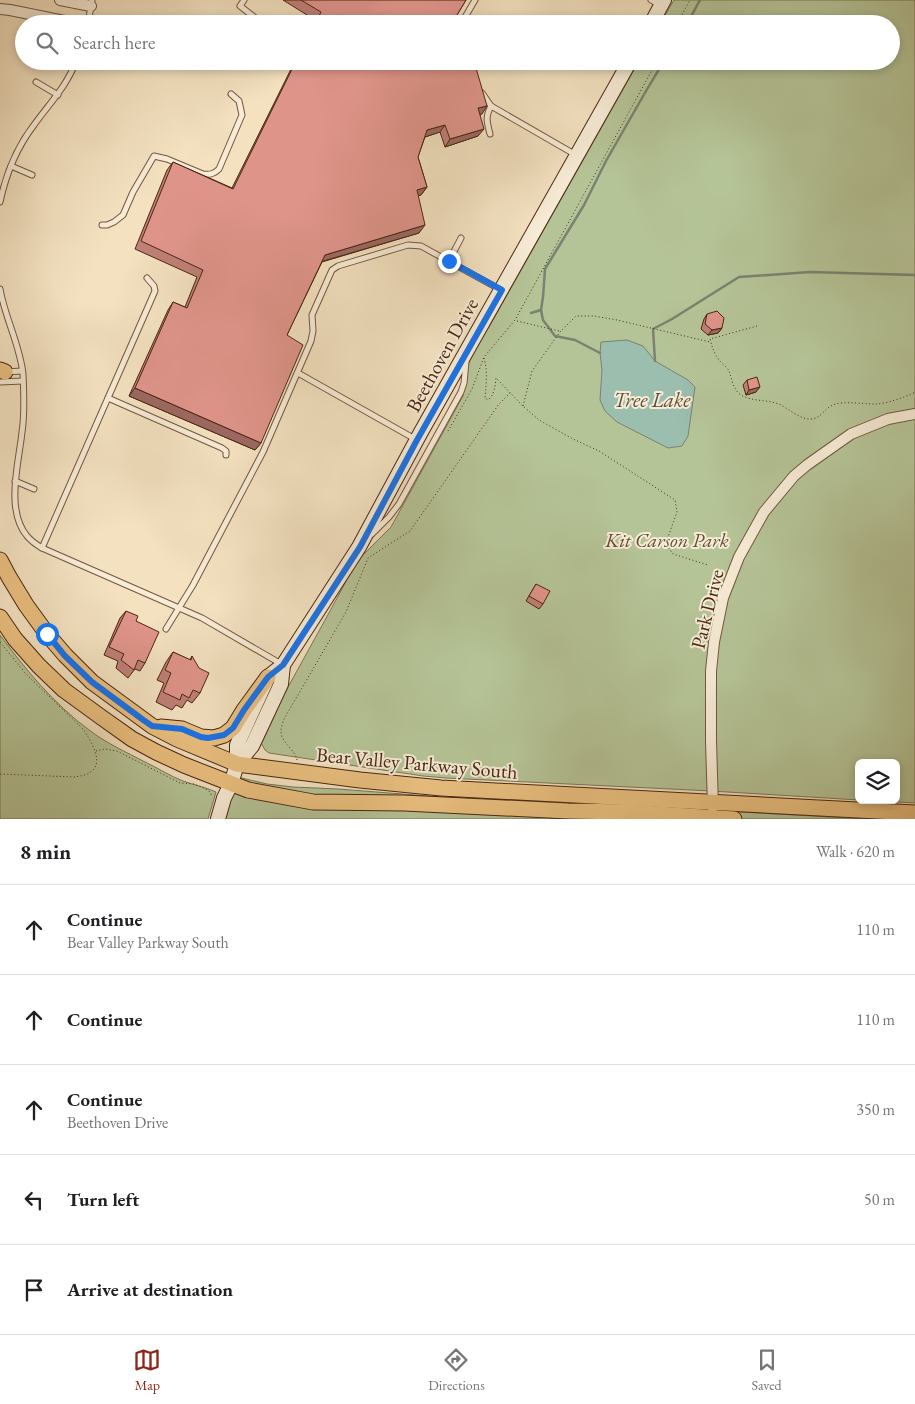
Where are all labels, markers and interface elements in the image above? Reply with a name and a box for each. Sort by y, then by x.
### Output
search box [15,15,900,70]
icon: search [33,29,61,57]
text: Search here [73,30,155,55]
route end [438,250,461,273]
street label: Beethoven Drive [400,293,484,417]
water label: Tree Lake [614,386,691,413]
park label: Kit Carson Park [604,527,729,553]
street label: Park Drive [685,566,729,651]
route start [36,623,59,646]
street label: Bear Valley Parkway South [315,741,519,785]
map controls [855,759,900,804]
button: layers [855,759,900,804]
text: 8 min [20,838,71,865]
text: Walk · 620 m [816,841,895,862]
text: Continue [67,907,142,932]
icon: ahead [20,916,48,944]
text: 110 m [856,919,895,940]
text: Bear Valley Parkway South [67,932,229,953]
icon: ahead [20,1006,48,1034]
text: Continue [67,1007,142,1032]
text: 110 m [856,1009,895,1030]
text: Continue [67,1087,142,1112]
icon: ahead [20,1096,48,1124]
text: 350 m [856,1099,895,1120]
text: Beethoven Drive [67,1112,168,1133]
icon: left [20,1186,48,1214]
text: Turn left [67,1187,139,1212]
text: 50 m [864,1189,895,1210]
icon: arrive [20,1276,48,1304]
text: Arrive at destination [67,1277,233,1302]
tab: Map [133,1346,161,1394]
tab: Directions [428,1346,485,1394]
tab: Saved [752,1346,782,1394]

